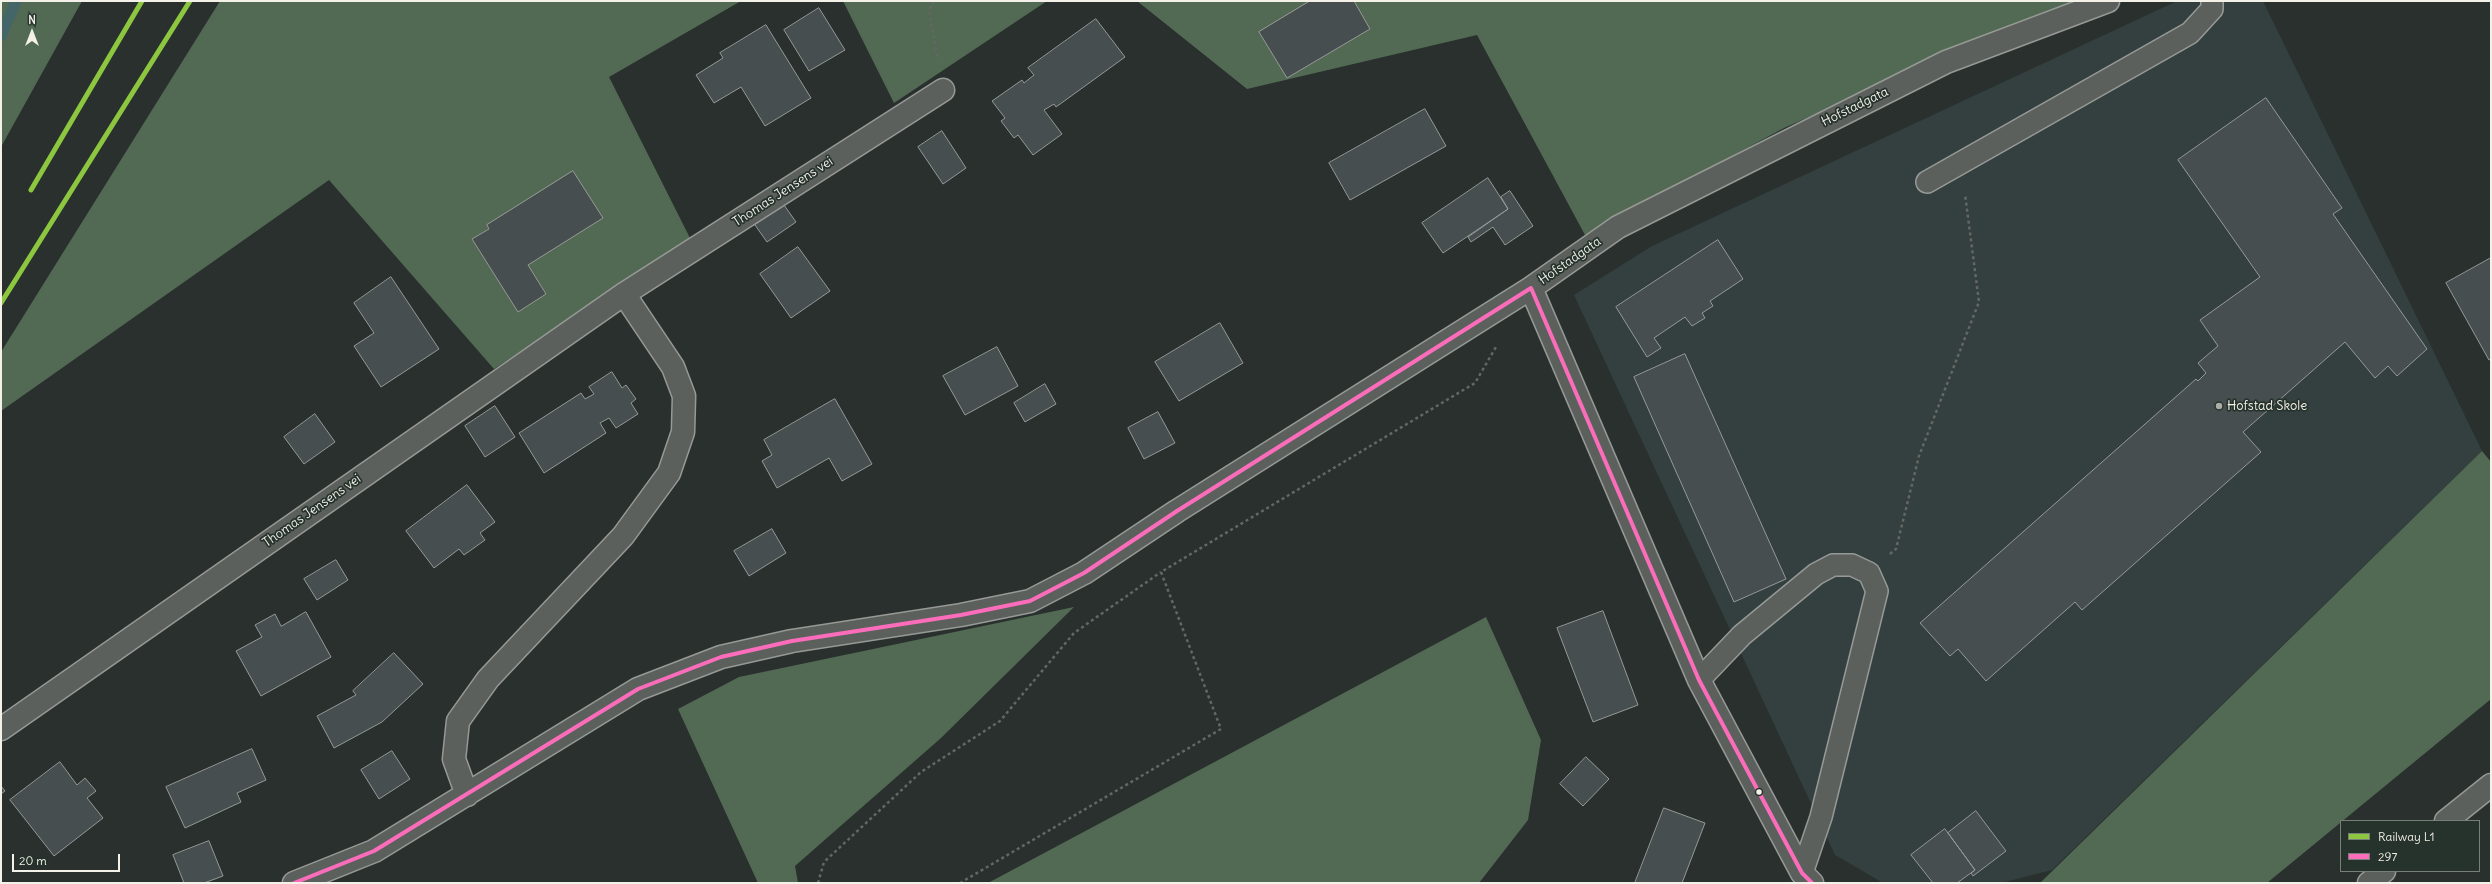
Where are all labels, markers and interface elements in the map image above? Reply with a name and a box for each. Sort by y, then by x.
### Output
north arrow [12,12,52,52]
text: N [28,13,36,27]
street label: Hofstadgata [1819,84,1891,130]
street label: Thomas Jensens vei [730,154,836,230]
street label: Hofstadgata [1536,234,1604,288]
place label: Hofstad Skole [2227,398,2307,414]
marker: Hofstad Skole [2214,401,2224,411]
street label: Thomas Jensens vei [260,471,364,551]
unlabelled marker [1754,787,1764,797]
legend [2340,820,2480,872]
text: Railway L1 [2378,829,2435,844]
scale bar [14,846,122,872]
text: 297 [2378,849,2397,864]
text: 20 m [19,853,47,868]

